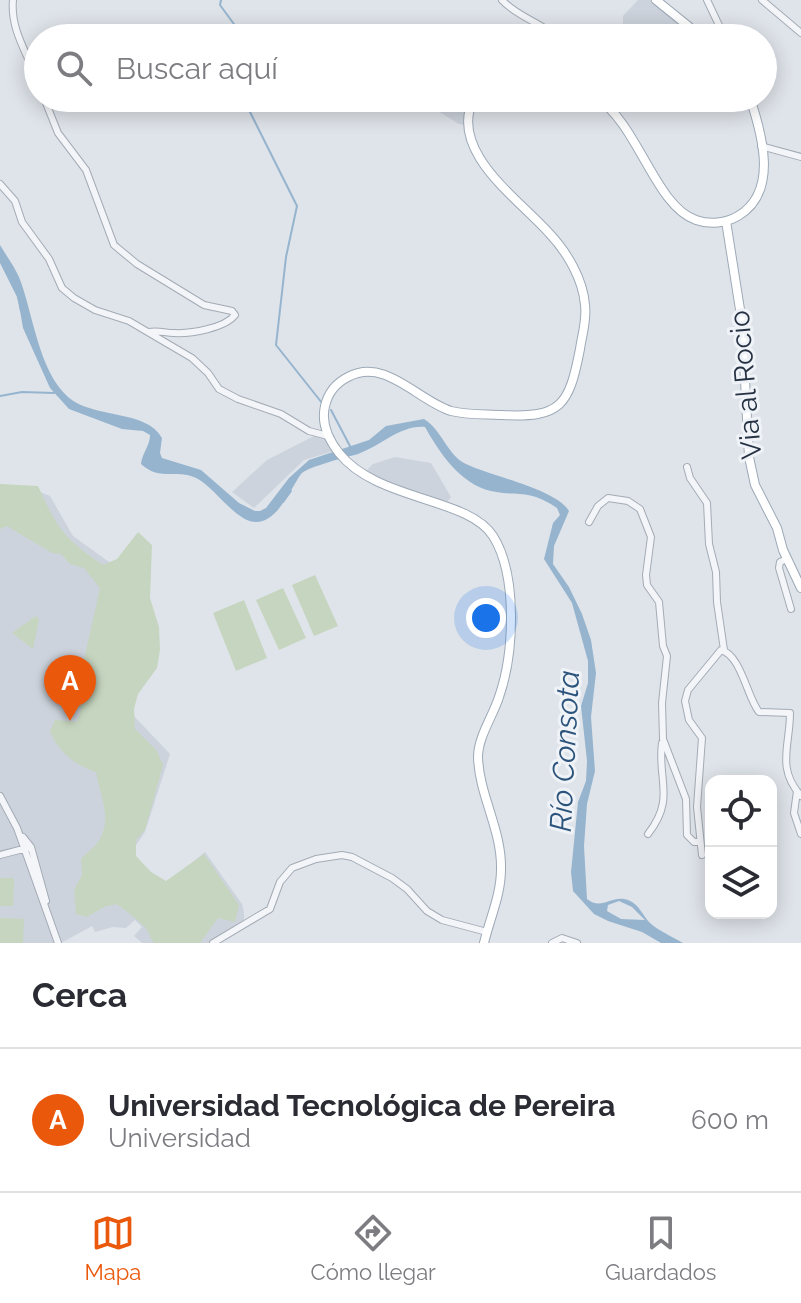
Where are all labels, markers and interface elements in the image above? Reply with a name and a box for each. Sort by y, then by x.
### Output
search box [24,24,777,112]
icon: search [52,46,96,90]
text: Buscar aquí [116,51,278,86]
street label: Via al Rocio [723,309,768,461]
your location [466,598,506,638]
pin: A [44,655,96,721]
water label: Río Consota [543,669,586,833]
map controls [705,775,777,919]
button: locate [705,775,777,847]
button: layers [705,847,777,919]
text: Cerca [32,975,127,1015]
text: Universidad Tecnológica de Pereira [108,1088,615,1123]
text: A [49,1105,67,1135]
text: 600 m [691,1105,769,1135]
text: Universidad [108,1123,251,1153]
tab: Mapa [85,1211,141,1285]
tab: Cómo llegar [311,1211,436,1285]
tab: Guardados [605,1211,716,1285]

